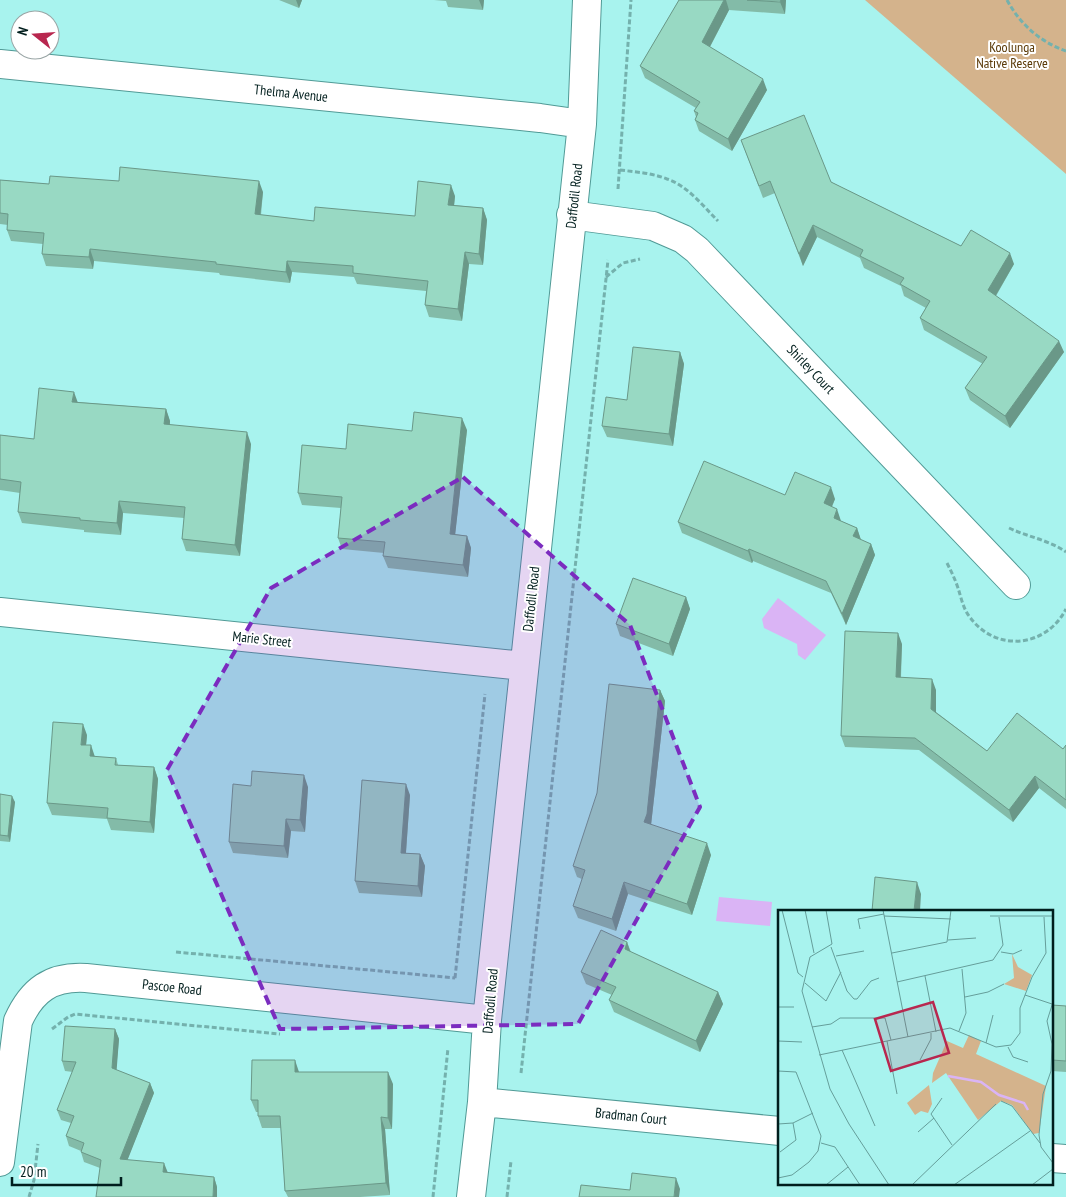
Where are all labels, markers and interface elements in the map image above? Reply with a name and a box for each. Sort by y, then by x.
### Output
north arrow [10,10,60,60]
text: N [13,25,32,37]
park label: Koolunga Native Reserve [976,38,1048,72]
street label: Thelma Avenue [253,80,329,106]
street label: Daffodil Road [562,163,586,229]
street label: Shirley Court [783,341,839,398]
street label: Daffodil Road [519,566,543,632]
street label: Marie Street [232,627,292,651]
inset map [778,910,1054,1184]
street label: Daffodil Road [478,968,502,1034]
street label: Pascoe Road [141,975,203,999]
street label: Bradman Court [594,1103,668,1129]
scale bar [12,1154,121,1186]
text: 20 m [20,1162,46,1181]

